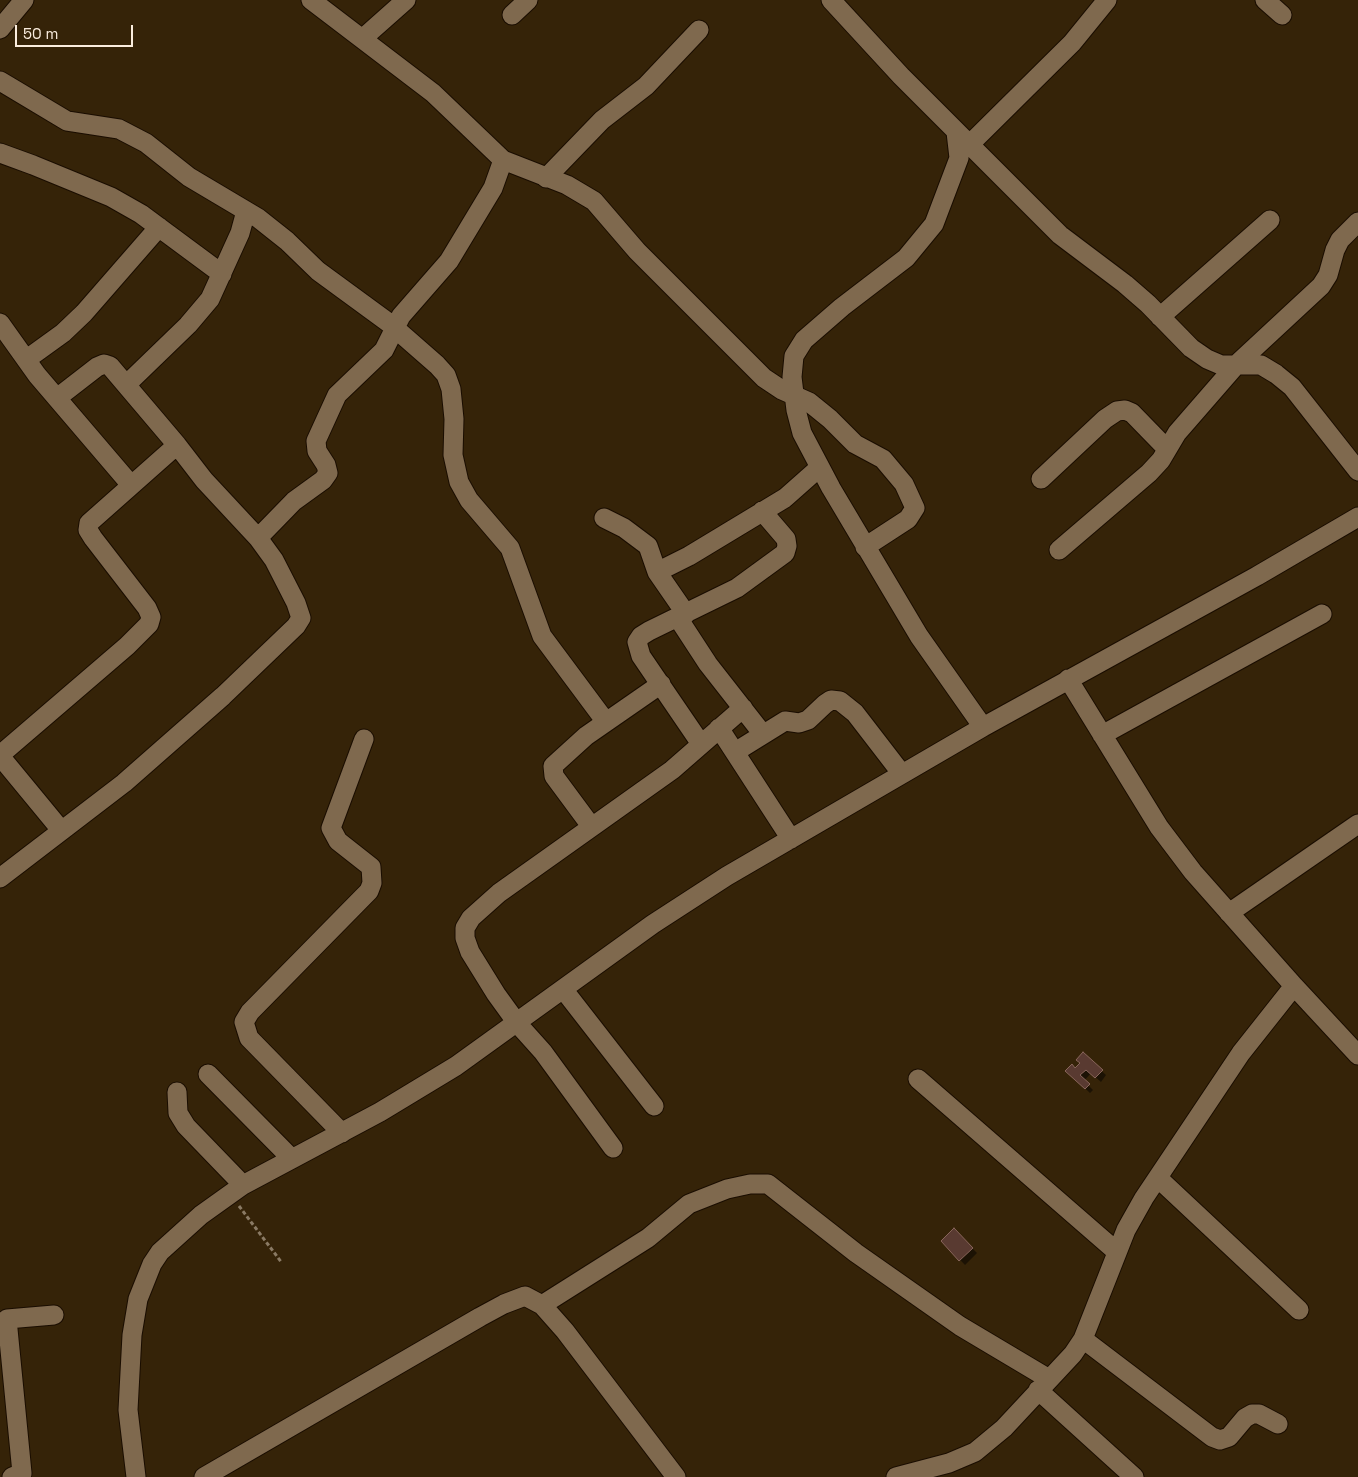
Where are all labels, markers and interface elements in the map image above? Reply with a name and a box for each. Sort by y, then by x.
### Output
scale bar [18,15,135,47]
text: 50 m [23,24,58,43]

